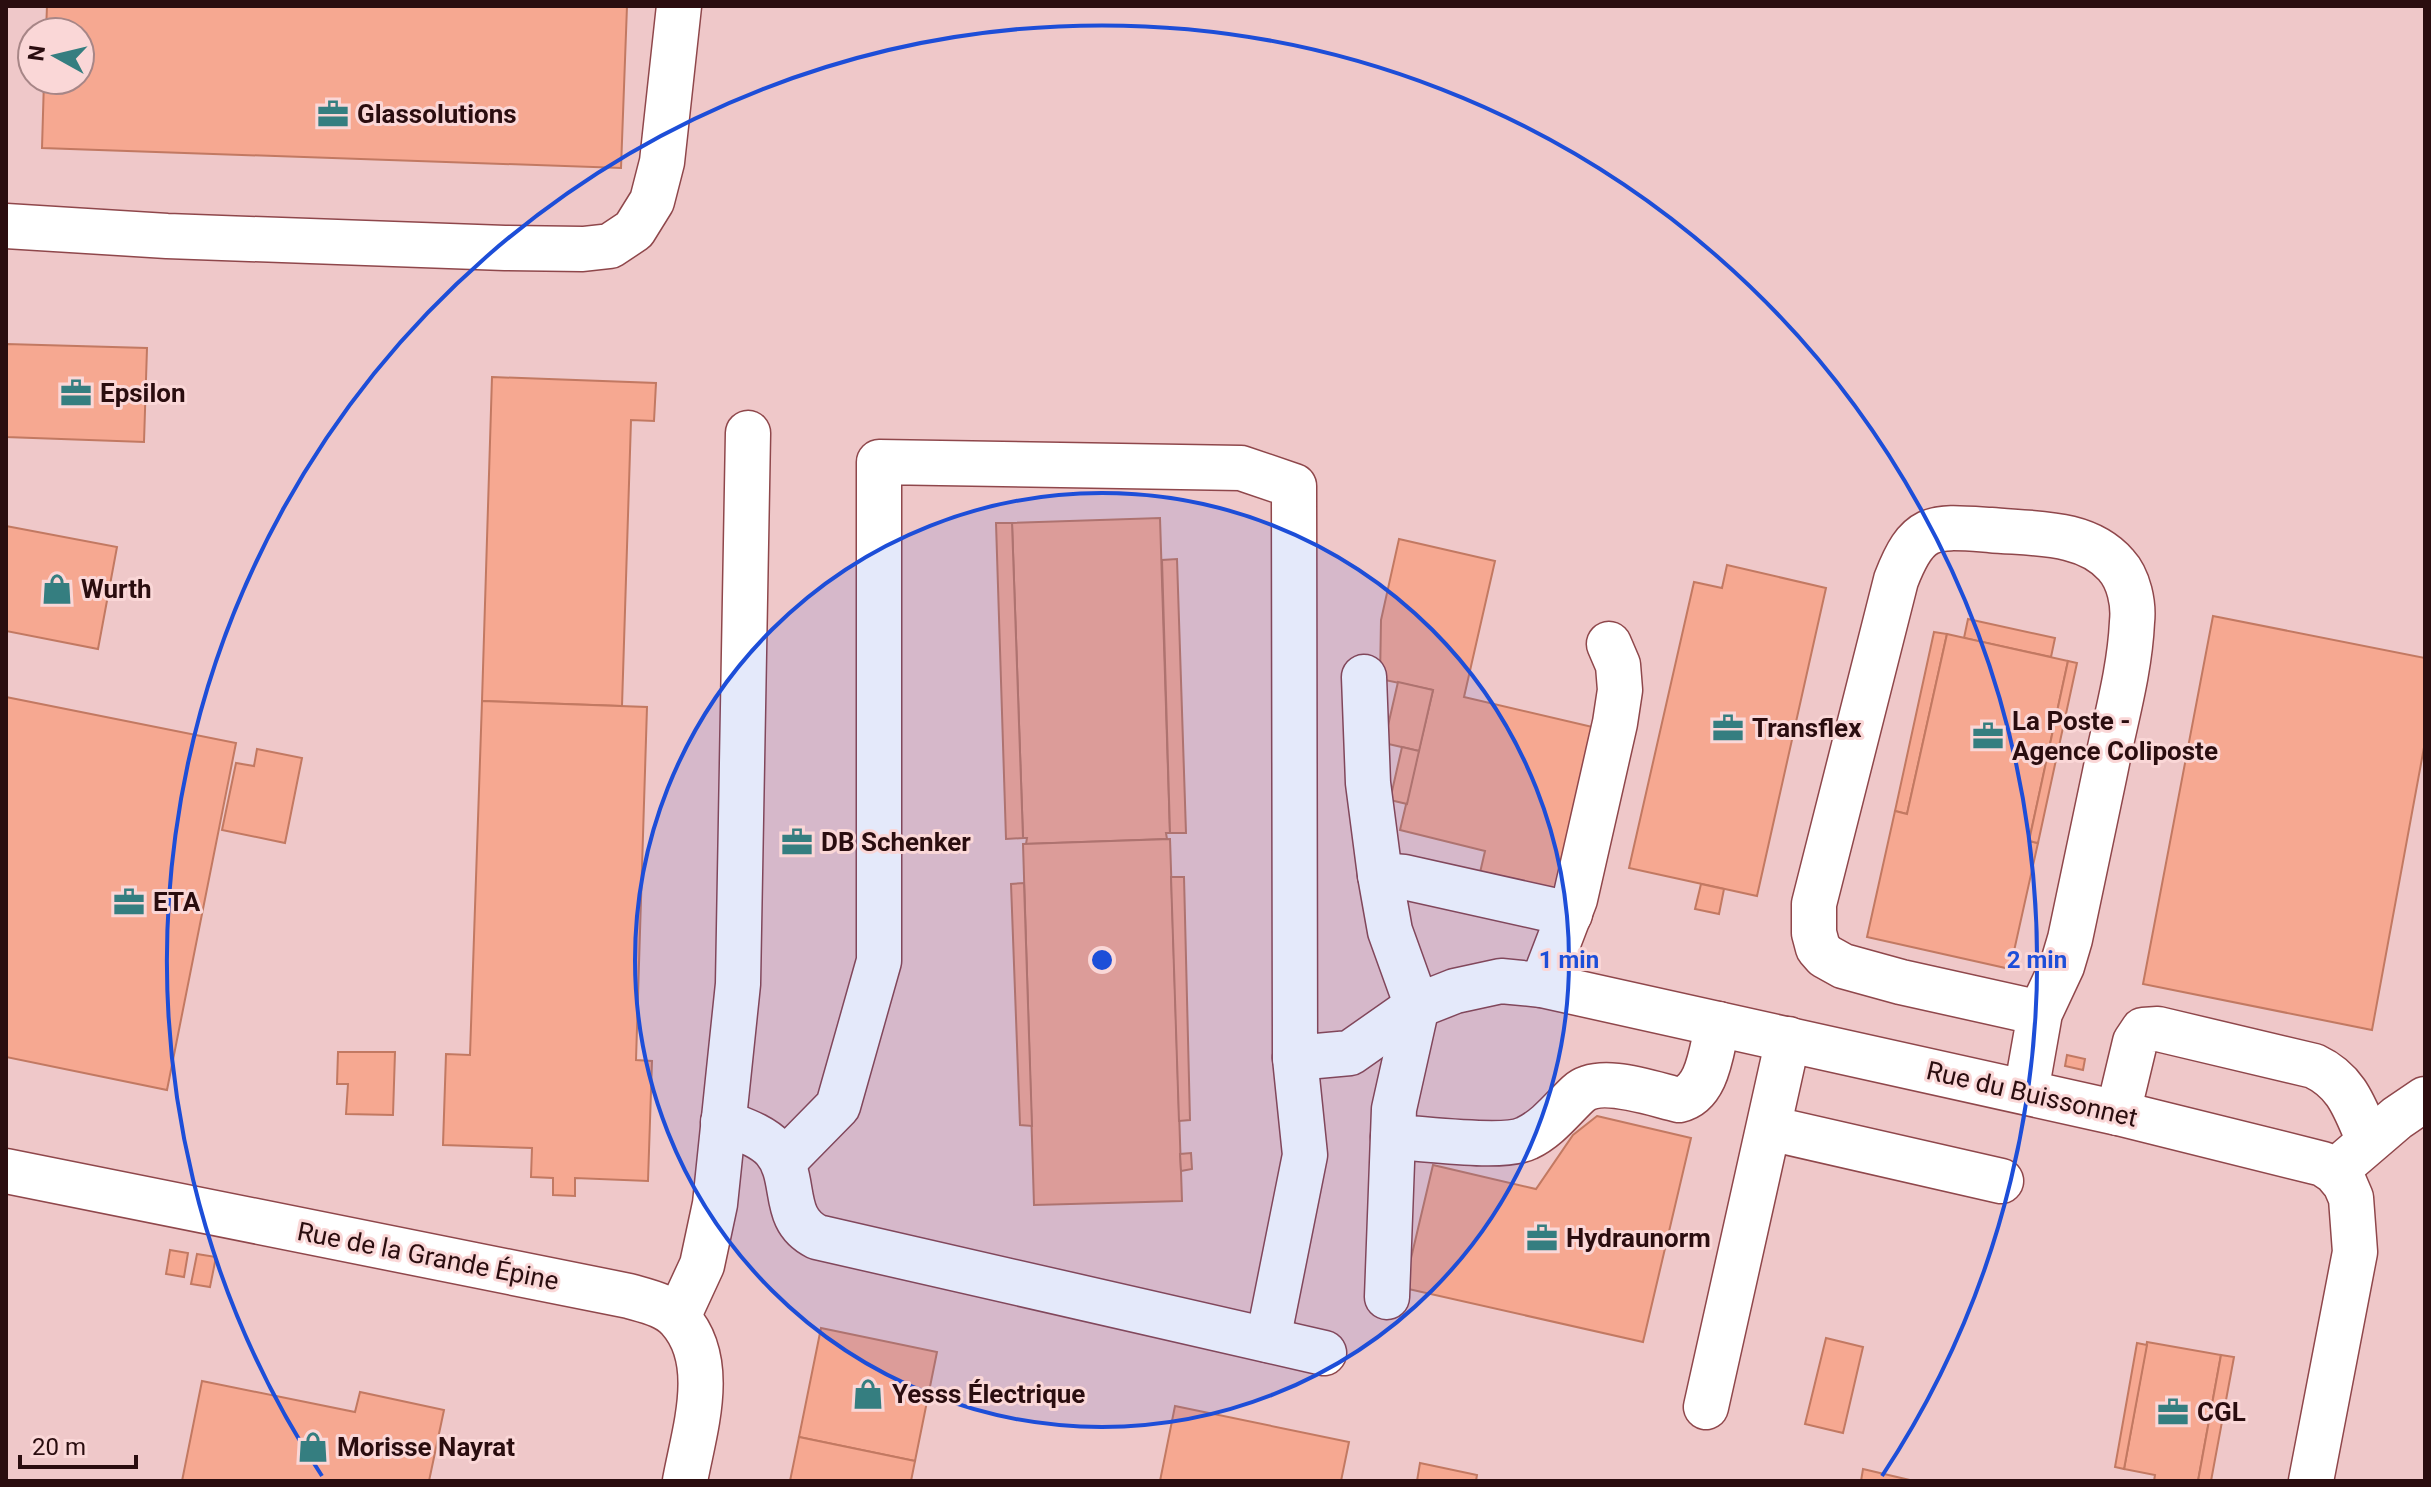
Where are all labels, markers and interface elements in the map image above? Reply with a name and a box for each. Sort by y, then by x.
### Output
north arrow [16,16,96,96]
text: N [23,44,50,63]
office icon: Glassolutions [316,97,350,131]
place label: Glassolutions [357,99,517,129]
office icon: Epsilon [59,376,93,410]
place label: Epsilon [100,378,186,408]
shop icon: Wurth [40,572,74,606]
place label: Wurth [81,574,152,604]
place label: La Poste - Agence Coliposte [2012,706,2218,766]
office icon: Transflex [1711,711,1745,745]
place label: Transflex [1752,713,1862,743]
office icon: La Poste - Agence Coliposte [1971,719,2005,753]
office icon: DB Schenker [780,825,814,859]
place label: DB Schenker [821,827,971,857]
office icon: ETA [112,885,146,919]
place label: ETA [153,887,201,917]
centre of rings [1088,946,1116,974]
text: 1 min [1539,946,1599,974]
text: 2 min [2007,946,2067,974]
street label: Rue du Buissonnet [1924,1055,2140,1133]
street label: Rue de la Grande Épine [295,1216,561,1296]
office icon: Hydraunorm [1525,1221,1559,1255]
place label: Hydraunorm [1566,1223,1711,1253]
shop icon: Yesss Électrique [851,1377,885,1411]
place label: Yesss Électrique [892,1379,1085,1409]
office icon: CGL [2156,1395,2190,1429]
place label: CGL [2197,1397,2246,1427]
scale bar [20,1419,136,1469]
shop icon: Morisse Nayrat [296,1430,330,1464]
place label: Morisse Nayrat [337,1432,515,1462]
text: 20 m [32,1433,86,1461]

